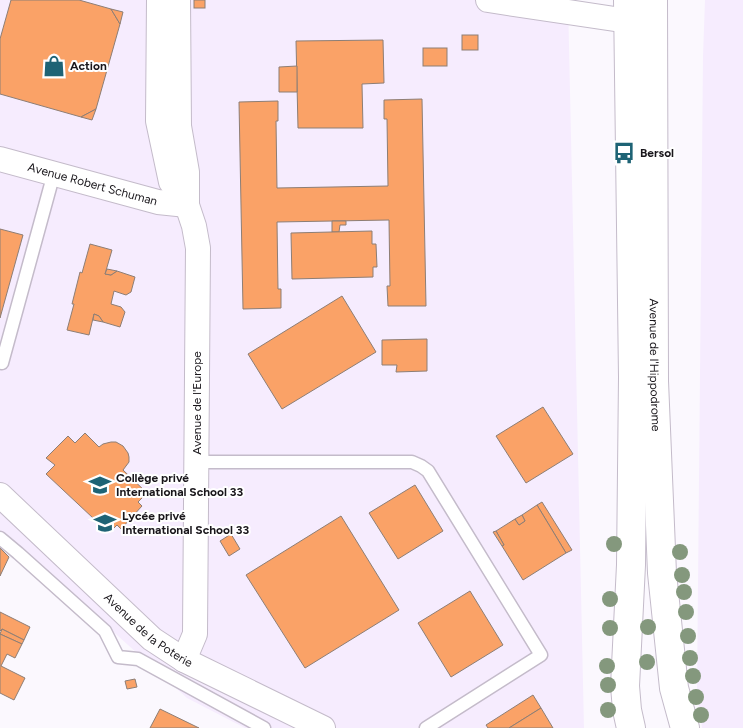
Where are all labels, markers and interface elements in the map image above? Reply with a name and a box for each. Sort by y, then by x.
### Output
shop icon: Action [41,53,67,79]
place label: Action [70,59,107,73]
bus stop icon: Bersol [611,140,637,166]
place label: Bersol [640,146,674,160]
street label: Avenue Robert Schuman [26,160,159,209]
street label: Avenue de l'Hippodrome [647,298,663,432]
street label: Avenue de l'Europe [190,351,204,455]
place label: Collège privé International School 33 [116,471,243,499]
school or university icon: Collège privé International School 33 [87,472,113,498]
place label: Lycée privé International School 33 [122,509,249,537]
school or university icon: Lycée privé International School 33 [92,510,118,536]
street label: Avenue de la Poterie [101,590,195,670]

